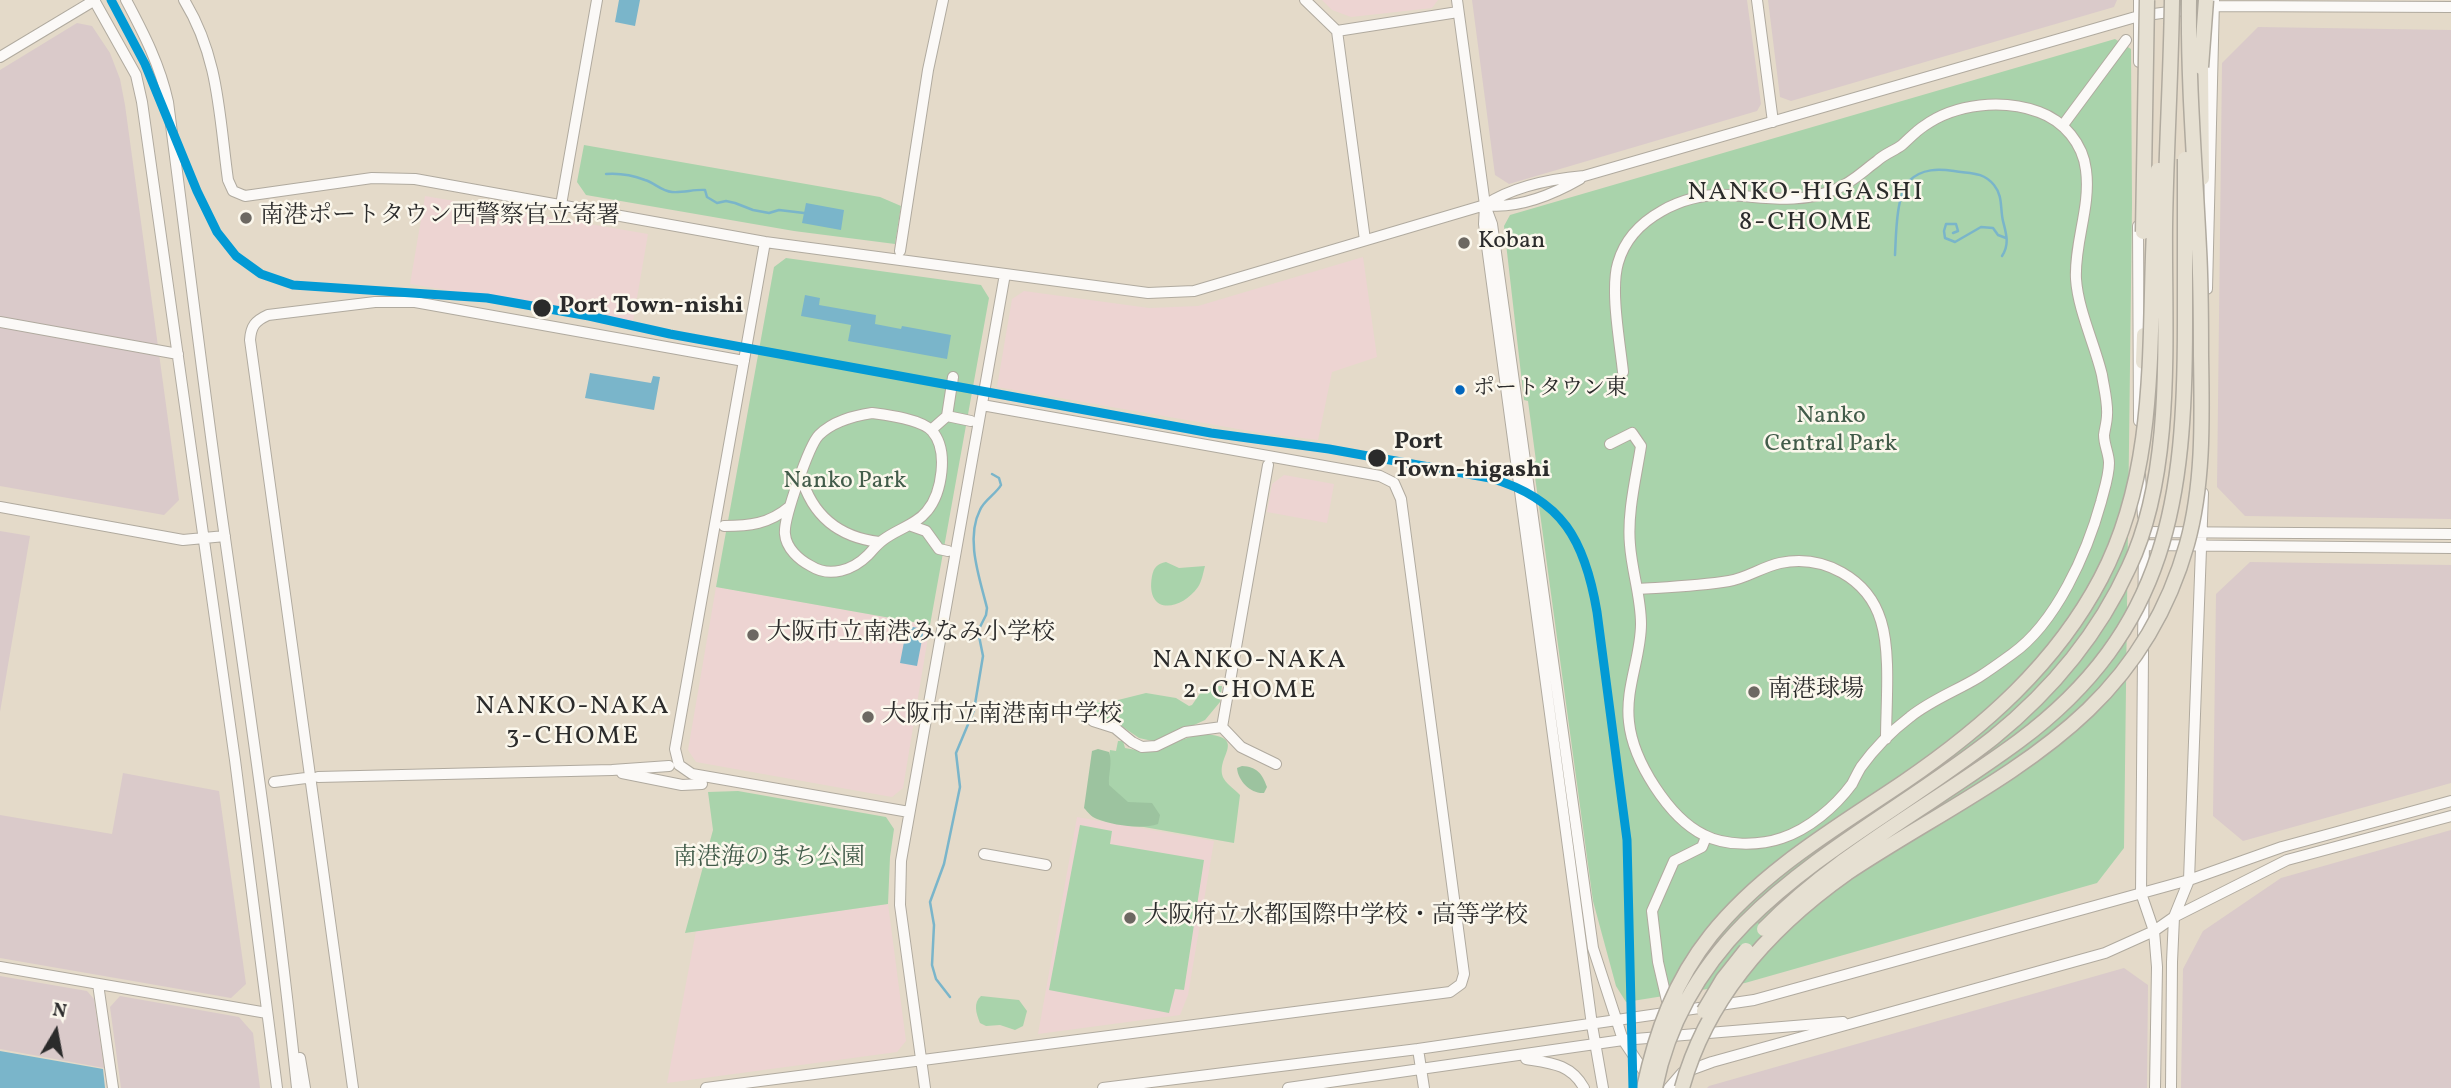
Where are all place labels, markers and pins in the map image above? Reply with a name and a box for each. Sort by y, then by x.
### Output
place label: 南港ポートタウン西警察官立寄署 [260,204,620,232]
marker: 南港ポートタウン西警察官立寄署 [238,210,254,226]
place label: Koban [1478,229,1545,257]
marker: Koban [1456,235,1472,251]
place label: Port Town-nishi [559,294,744,322]
marker: Port Town-nishi [531,297,553,319]
place label: ポートタウン東 [1473,377,1627,403]
marker: ポートタウン東 [1453,383,1467,397]
place label: Port Town-higashi [1394,430,1550,486]
marker: Port Town-higashi [1366,447,1388,469]
place label: 大阪市立南港みなみ小学校 [767,621,1055,649]
marker: 大阪市立南港みなみ小学校 [745,627,761,643]
place label: 南港球場 [1768,678,1864,706]
marker: 南港球場 [1746,684,1762,700]
place label: 大阪市立南港南中学校 [882,703,1122,731]
marker: 大阪市立南港南中学校 [860,709,876,725]
place label: 大阪府立水都国際中学校・高等学校 [1144,904,1528,932]
marker: 大阪府立水都国際中学校・高等学校 [1122,910,1138,926]

